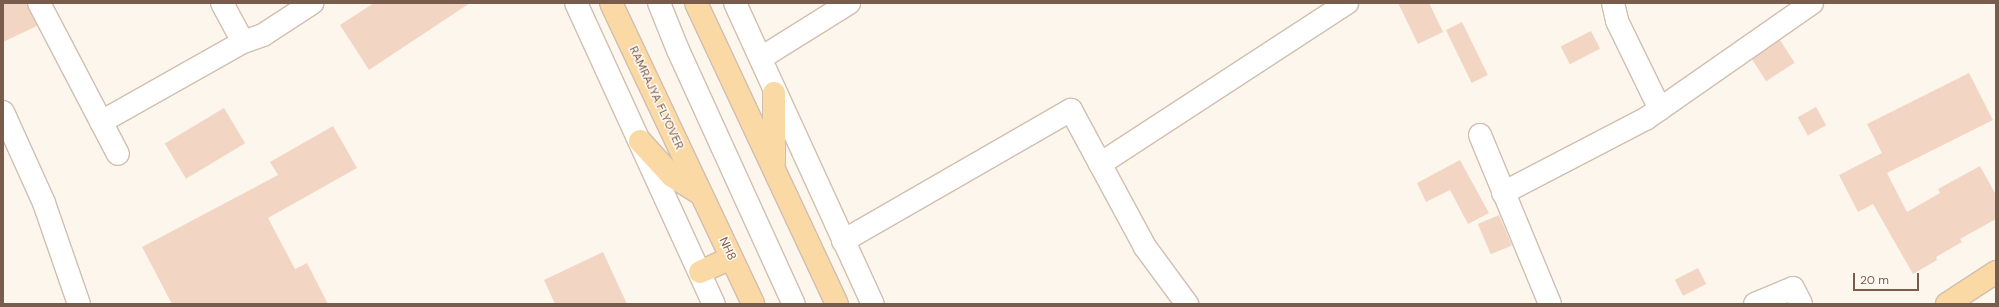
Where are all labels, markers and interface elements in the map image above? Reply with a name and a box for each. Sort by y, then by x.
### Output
street label: RAMRAJYA FLYOVER [626,44,686,152]
street label: NH8 [715,235,739,263]
scale bar [1855,265,1921,291]
text: 20 m [1860,272,1889,288]

